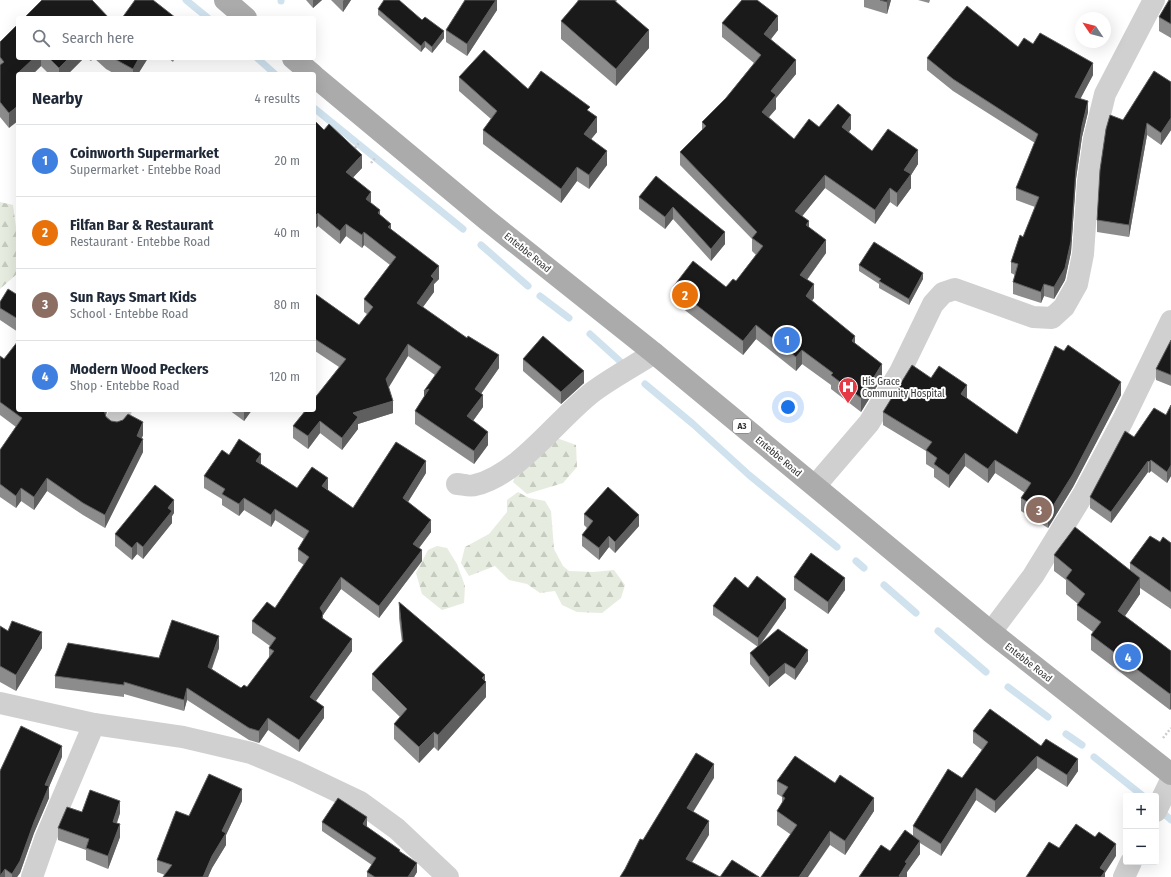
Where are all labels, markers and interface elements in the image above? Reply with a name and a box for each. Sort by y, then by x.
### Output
north arrow [1075,12,1111,48]
search box [16,16,316,60]
icon: search [30,27,52,49]
text: Search here [62,29,134,47]
text: Nearby [32,88,83,109]
text: 4 results [254,91,300,106]
text: Coinworth Supermarket [70,144,219,162]
text: 1 [42,153,48,168]
text: 20 m [274,153,300,168]
text: Supermarket · Entebbe Road [70,162,221,177]
text: Filfan Bar & Restaurant [70,216,214,234]
text: 2 [42,225,48,240]
text: 40 m [274,225,300,240]
street label: Entebbe Road [502,230,553,275]
text: Restaurant · Entebbe Road [70,234,210,249]
pin: 2 [672,280,698,310]
text: Sun Rays Smart Kids [70,288,197,306]
text: 3 [42,297,48,312]
text: 80 m [274,297,300,312]
text: School · Entebbe Road [70,306,188,321]
pin: 1 [774,325,800,355]
text: Modern Wood Peckers [70,360,209,378]
text: 4 [42,369,48,384]
text: 120 m [269,369,300,384]
hospital icon: His Grace Community Hospital [837,376,859,404]
place label: His Grace Community Hospital [862,376,945,400]
text: Shop · Entebbe Road [70,378,179,393]
your location [778,397,798,417]
road number: A3 [733,419,751,433]
street label: Entebbe Road [753,434,804,480]
pin: 3 [1026,495,1052,525]
street label: Entebbe Road [1002,641,1054,685]
pin: 4 [1115,642,1141,672]
map controls [1123,793,1159,865]
button: + [1123,793,1159,829]
button: − [1123,829,1159,865]

